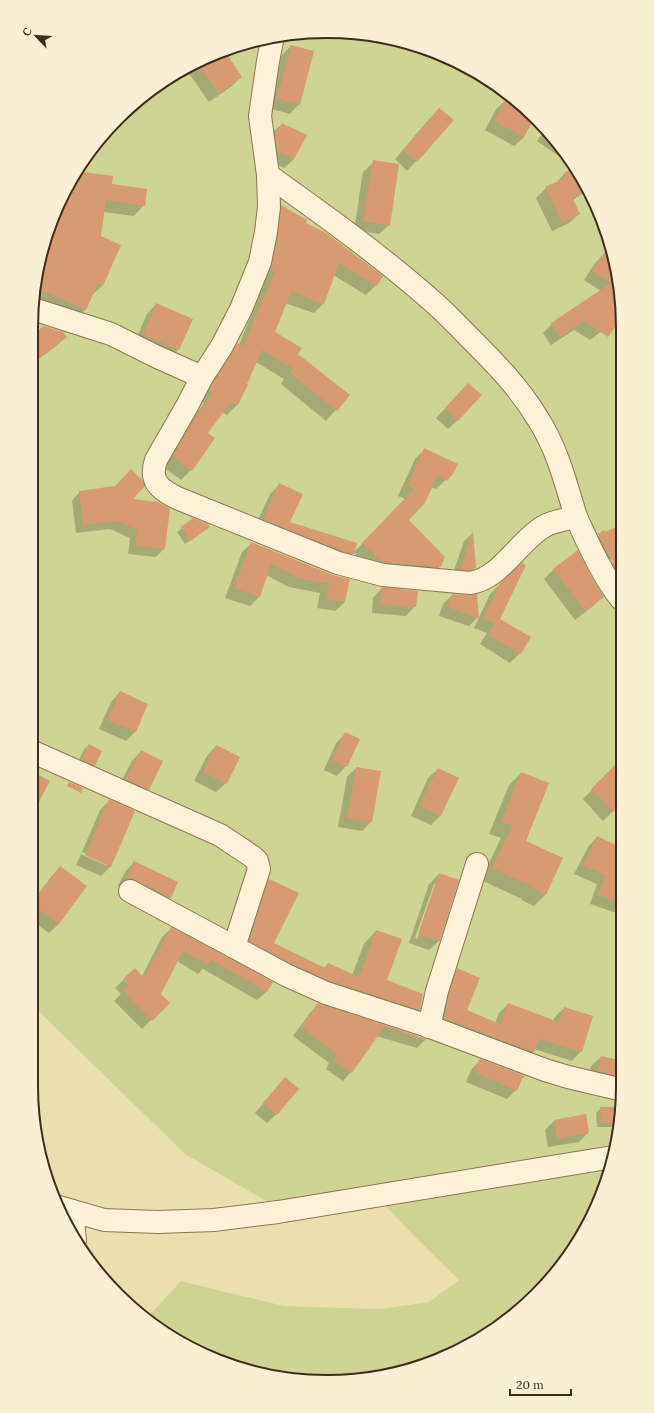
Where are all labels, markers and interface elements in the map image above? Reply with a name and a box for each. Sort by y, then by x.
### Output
north arrow [16,16,56,56]
text: С [19,25,35,38]
scale bar [510,1371,571,1397]
text: 20 m [516,1377,544,1392]

